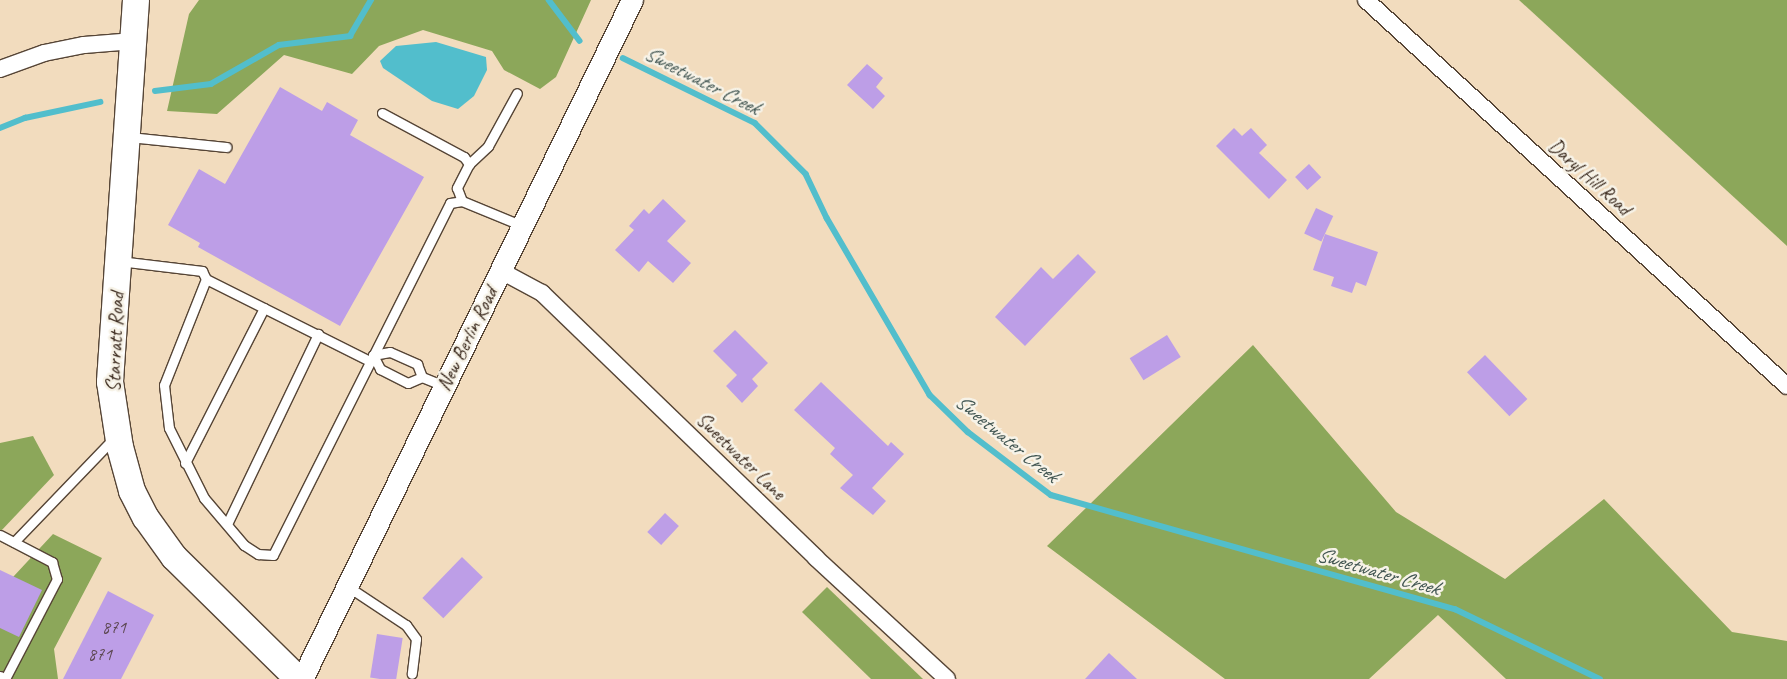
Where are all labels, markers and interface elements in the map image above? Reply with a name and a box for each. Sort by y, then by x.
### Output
water label: Sweetwater Creek [640,40,764,120]
street label: Daryl Hill Road [1544,134,1636,220]
street label: New Berlin Road [432,283,502,395]
street label: Starratt Road [101,292,129,392]
water label: Sweetwater Creek [950,389,1064,487]
street label: Sweetwater Lane [691,407,791,505]
water label: Sweetwater Creek [1314,542,1442,600]
house number: 871 [102,616,126,638]
house number: 871 [88,643,112,665]

